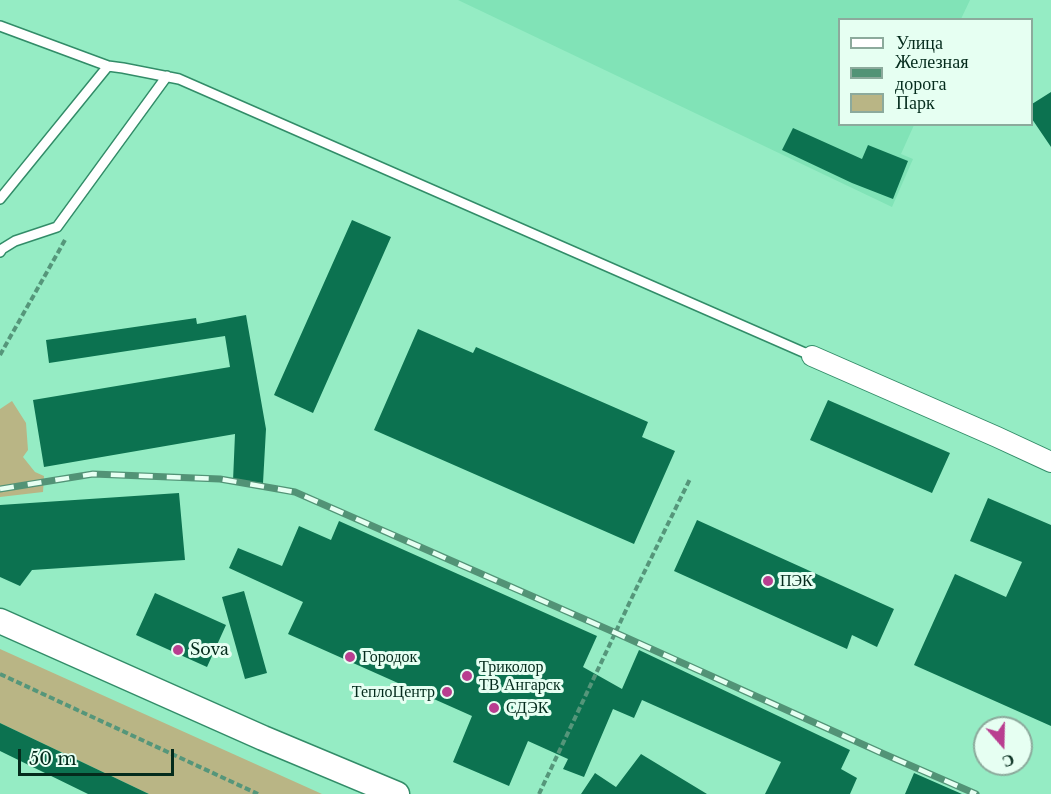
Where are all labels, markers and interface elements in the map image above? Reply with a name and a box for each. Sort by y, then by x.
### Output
legend [838,18,1033,126]
text: Улица [896,32,943,54]
text: Железная дорога [895,51,968,95]
text: Парк [896,92,935,114]
place label: ПЭК [780,571,813,591]
marker: ПЭК [761,574,775,588]
place label: Sova [190,640,229,660]
marker: Sova [171,643,185,657]
place label: Городок [362,647,417,667]
marker: Городок [343,650,357,664]
place label: Триколор ТВ Ангарск [479,657,561,695]
marker: Триколор ТВ Ангарск [460,669,474,683]
place label: ТеплоЦентр [352,682,435,702]
marker: ТеплоЦентр [440,685,454,699]
place label: СДЭК [506,698,548,718]
marker: СДЭК [487,701,501,715]
north arrow [973,716,1033,776]
scale bar [21,737,177,775]
text: 50 m [29,748,77,770]
text: С [1000,750,1017,772]

